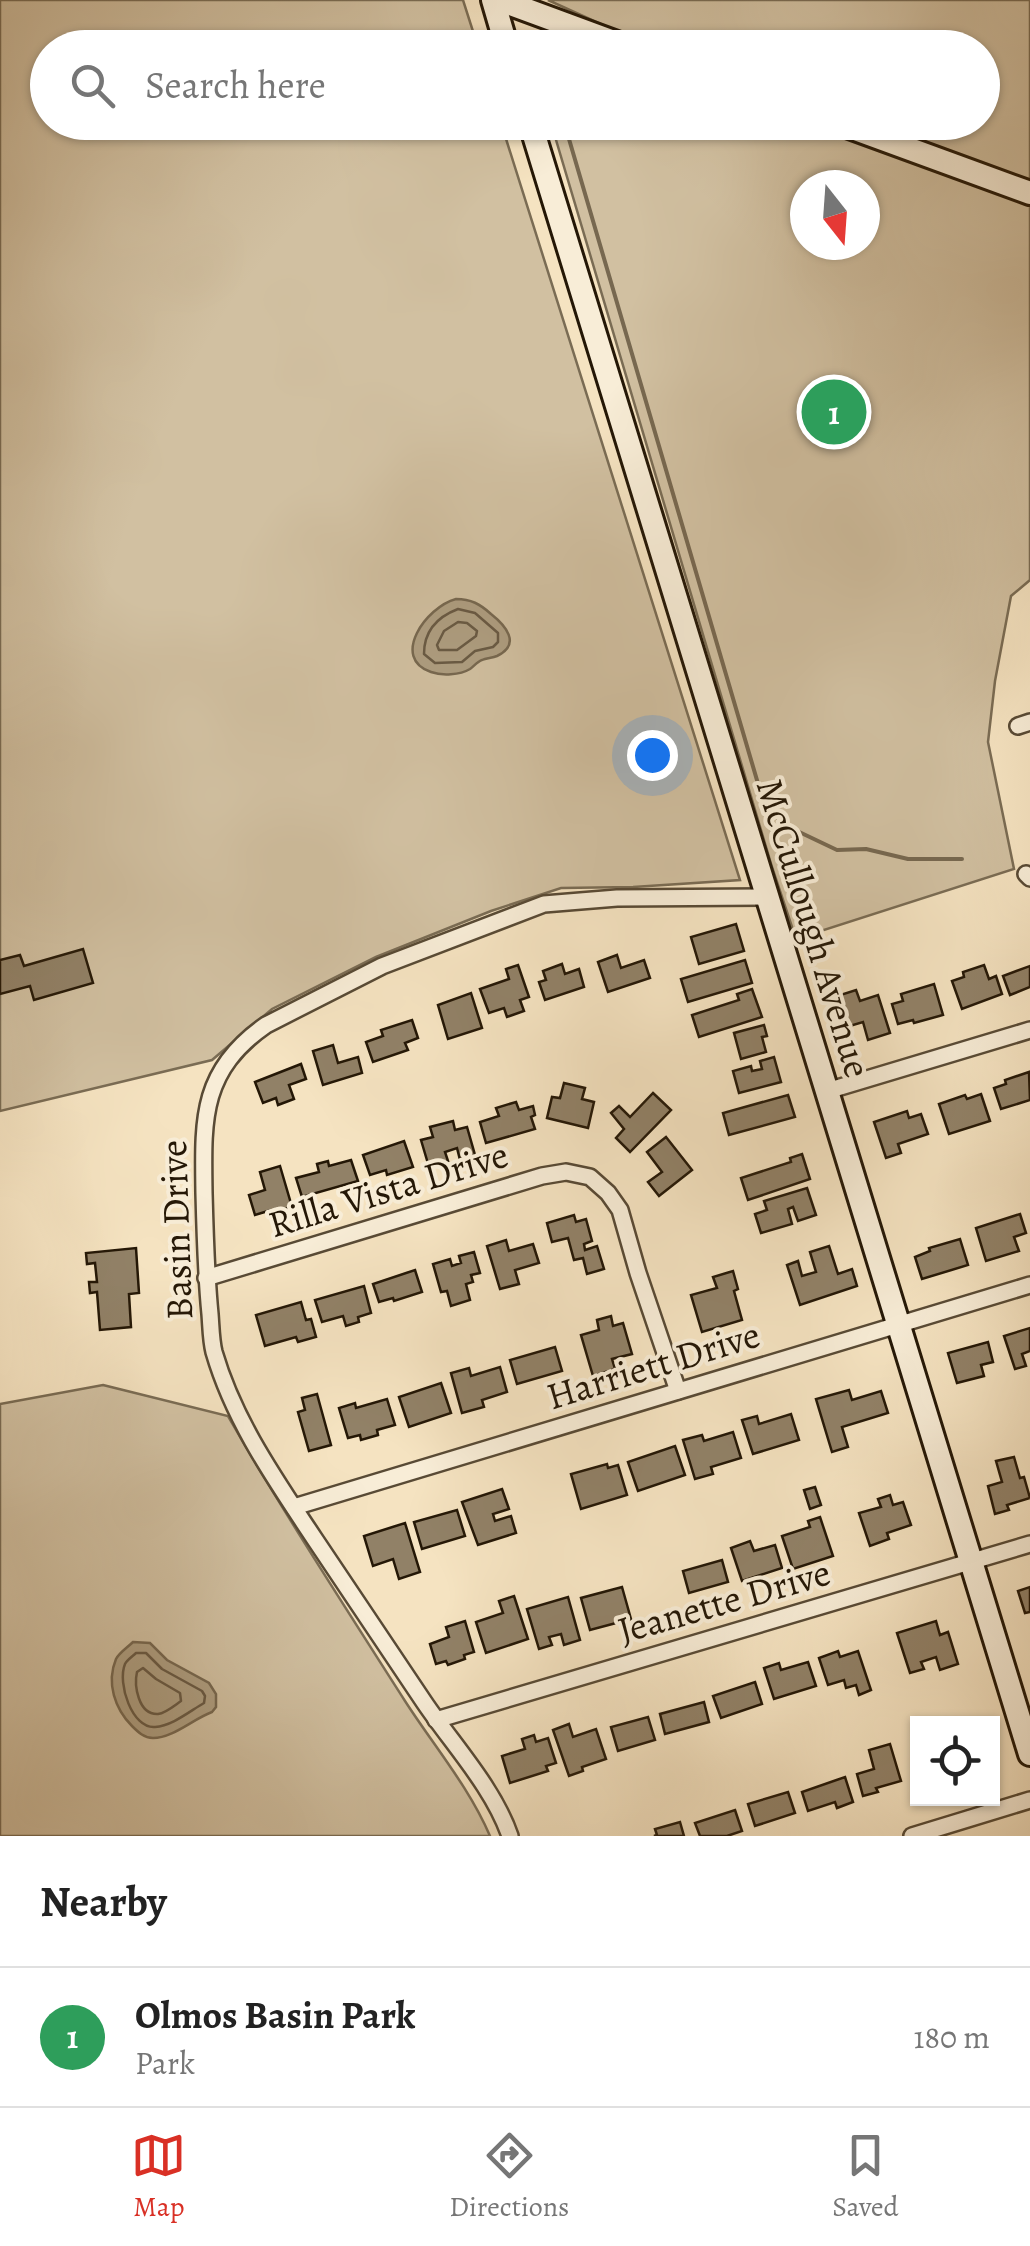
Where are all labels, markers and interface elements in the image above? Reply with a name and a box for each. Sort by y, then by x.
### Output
search box [30,30,1000,140]
icon: search [65,58,120,113]
text: Search here [145,59,326,111]
north arrow [790,170,880,260]
pin: 1 [802,374,866,450]
your location [627,730,678,781]
street label: McCullough Avenue [744,772,884,1084]
street label: Rilla Vista Drive [262,1128,514,1250]
street label: Basin Drive [147,1139,205,1321]
street label: Harriett Drive [540,1308,766,1422]
street label: Jeanette Drive [612,1546,836,1656]
map controls [910,1716,1000,1806]
button: locate [910,1716,1000,1806]
text: Nearby [40,1873,167,1930]
text: Olmos Basin Park [135,1989,415,2041]
text: 1 [67,2015,78,2059]
text: 180 m [914,2015,990,2059]
text: Park [135,2041,195,2085]
tab: Map [131,2128,186,2226]
tab: Directions [449,2128,569,2226]
tab: Saved [832,2128,899,2226]

